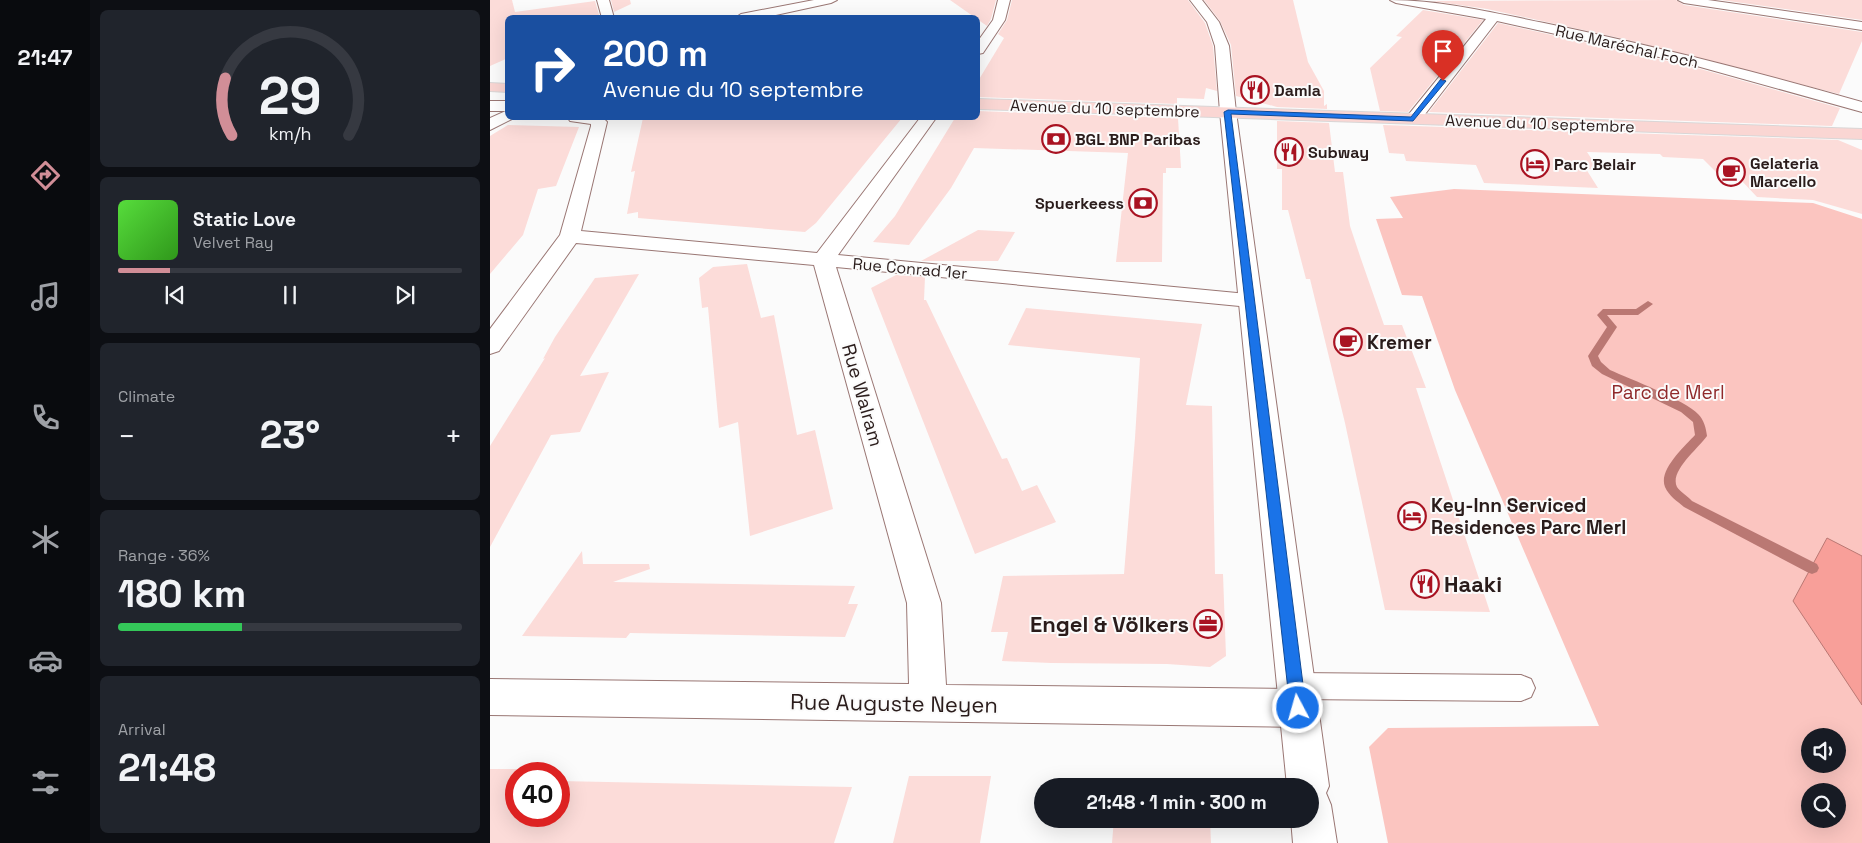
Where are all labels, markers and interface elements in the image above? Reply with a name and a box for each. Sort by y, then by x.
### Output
street label: Rue Maréchal Foch [1553,20,1700,73]
pin [1422,30,1464,81]
text: 200 m [603,32,708,76]
icon: right [520,35,585,100]
icon: arrive [1429,37,1457,65]
text: 21:47 [18,43,72,71]
text: 29 [259,63,321,129]
text: Avenue du 10 septembre [603,75,864,103]
restaurant icon: Damla [1240,75,1270,105]
place label: Damla [1274,80,1321,101]
street label: Avenue du 10 septembre [1010,95,1200,122]
street label: Avenue du 10 septembre [1445,110,1635,137]
text: km/h [269,122,311,145]
bank icon: BGL BNP Paribas [1041,124,1071,154]
place label: BGL BNP Paribas [1075,129,1201,150]
restaurant icon: Subway [1274,137,1304,167]
place label: Subway [1308,142,1369,163]
hotel icon: Parc Belair [1520,149,1550,179]
place label: Gelateria Marcello [1750,153,1819,192]
place label: Parc Belair [1554,154,1636,175]
cafe icon: Gelateria Marcello [1716,157,1746,187]
icon: directions [28,158,63,193]
bank icon: Spuerkeess [1128,188,1158,218]
place label: Spuerkeess [1035,193,1124,214]
text: Static Love [193,207,296,232]
text: Velvet Ray [193,232,274,253]
street label: Rue Conrad 1er [852,253,968,284]
icon: music [28,279,63,314]
icon: previous [161,281,189,309]
icon: pause [276,281,304,309]
icon: next [391,281,419,309]
cafe icon: Kremer [1333,327,1363,357]
place label: Kremer [1367,330,1432,355]
street label: Rue Walram [836,341,889,449]
park label: Parc de Merl [1611,380,1725,405]
text: Climate [118,386,175,407]
icon: phone [28,400,63,435]
text: 23° [260,411,320,459]
text: − [118,418,135,454]
text: + [445,418,462,454]
place label: Key-Inn Serviced Residences Parc Merl [1431,493,1626,540]
hotel icon: Key-Inn Serviced Residences Parc Merl [1397,501,1427,531]
icon: climate [28,522,63,557]
text: Range · 36% [118,545,210,566]
restaurant icon: Haaki [1410,569,1440,599]
text: 180 km [118,570,246,618]
place label: Haaki [1444,570,1502,598]
office icon: Engel & Völkers [1193,609,1223,639]
place label: Engel & Völkers [1030,610,1189,638]
icon: car [28,643,63,678]
position arrow [1271,681,1323,733]
street label: Rue Auguste Neyen [790,687,998,719]
text: Arrival [118,719,166,740]
map controls [1801,728,1846,828]
button: sound [1801,728,1846,773]
text: 21:48 [118,744,216,792]
speed limit sign: 40 [505,762,570,827]
icon: filters [28,765,63,800]
button: search [1801,783,1846,828]
text: 21:48 · 1 min · 300 m [1086,790,1267,815]

